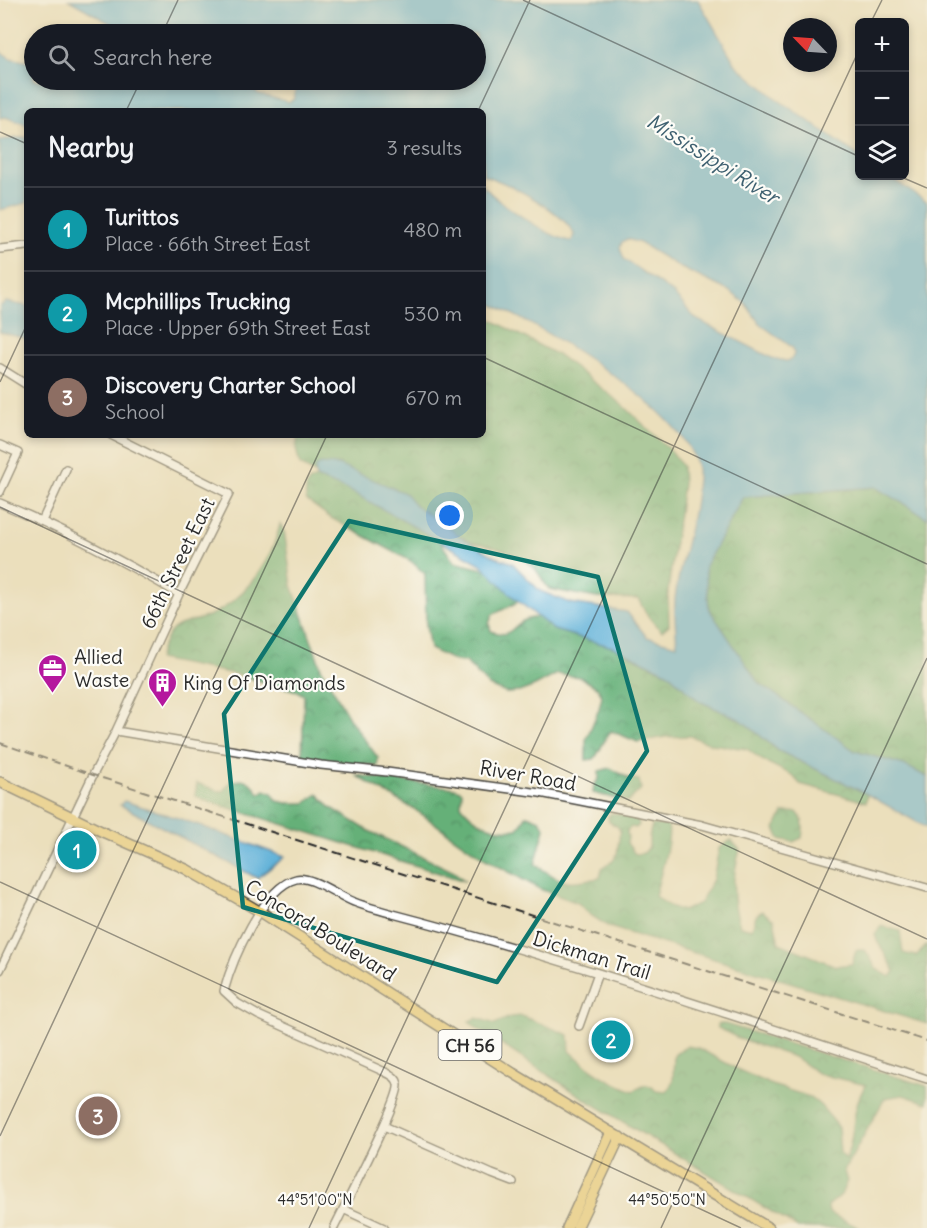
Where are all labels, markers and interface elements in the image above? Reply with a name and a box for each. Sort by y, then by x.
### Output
north arrow [783,18,837,72]
map controls [855,18,909,180]
button: + [855,18,909,72]
search box [24,24,486,90]
icon: search [45,41,78,74]
text: Search here [93,43,212,71]
button: − [855,72,909,126]
water label: Mississippi River [642,108,786,212]
button: layers [855,126,909,180]
text: Nearby [48,131,134,164]
text: 3 results [386,135,462,160]
text: Turittos [105,203,179,231]
text: 1 [64,217,71,242]
text: 480 m [403,217,462,242]
text: Place · 66th Street East [105,231,310,256]
text: Mcphillips Trucking [105,287,291,315]
text: 2 [62,301,73,326]
text: 530 m [404,301,462,326]
text: Place · Upper 69th Street East [105,315,370,340]
text: Discovery Charter School [105,371,356,399]
text: 3 [62,385,73,410]
text: 670 m [405,385,462,410]
text: School [105,399,165,424]
street label: 66th Street East [134,493,220,633]
your location [435,501,464,530]
place label: Allied Waste [74,644,129,692]
office icon: Allied Waste [37,652,69,694]
building icon: King Of Diamonds [146,666,178,708]
place label: King Of Diamonds [183,670,345,695]
street label: River Road [478,754,578,796]
pin: 1 [58,828,97,872]
street label: Concord Boulevard [241,873,401,987]
street label: Dickman Trail [530,925,654,985]
pin: 2 [592,1018,630,1062]
road number: CH 56 [438,1030,502,1060]
pin: 3 [78,1094,118,1138]
text: 44°51'00"N [277,1190,353,1209]
text: 44°50'50"N [628,1190,706,1209]

